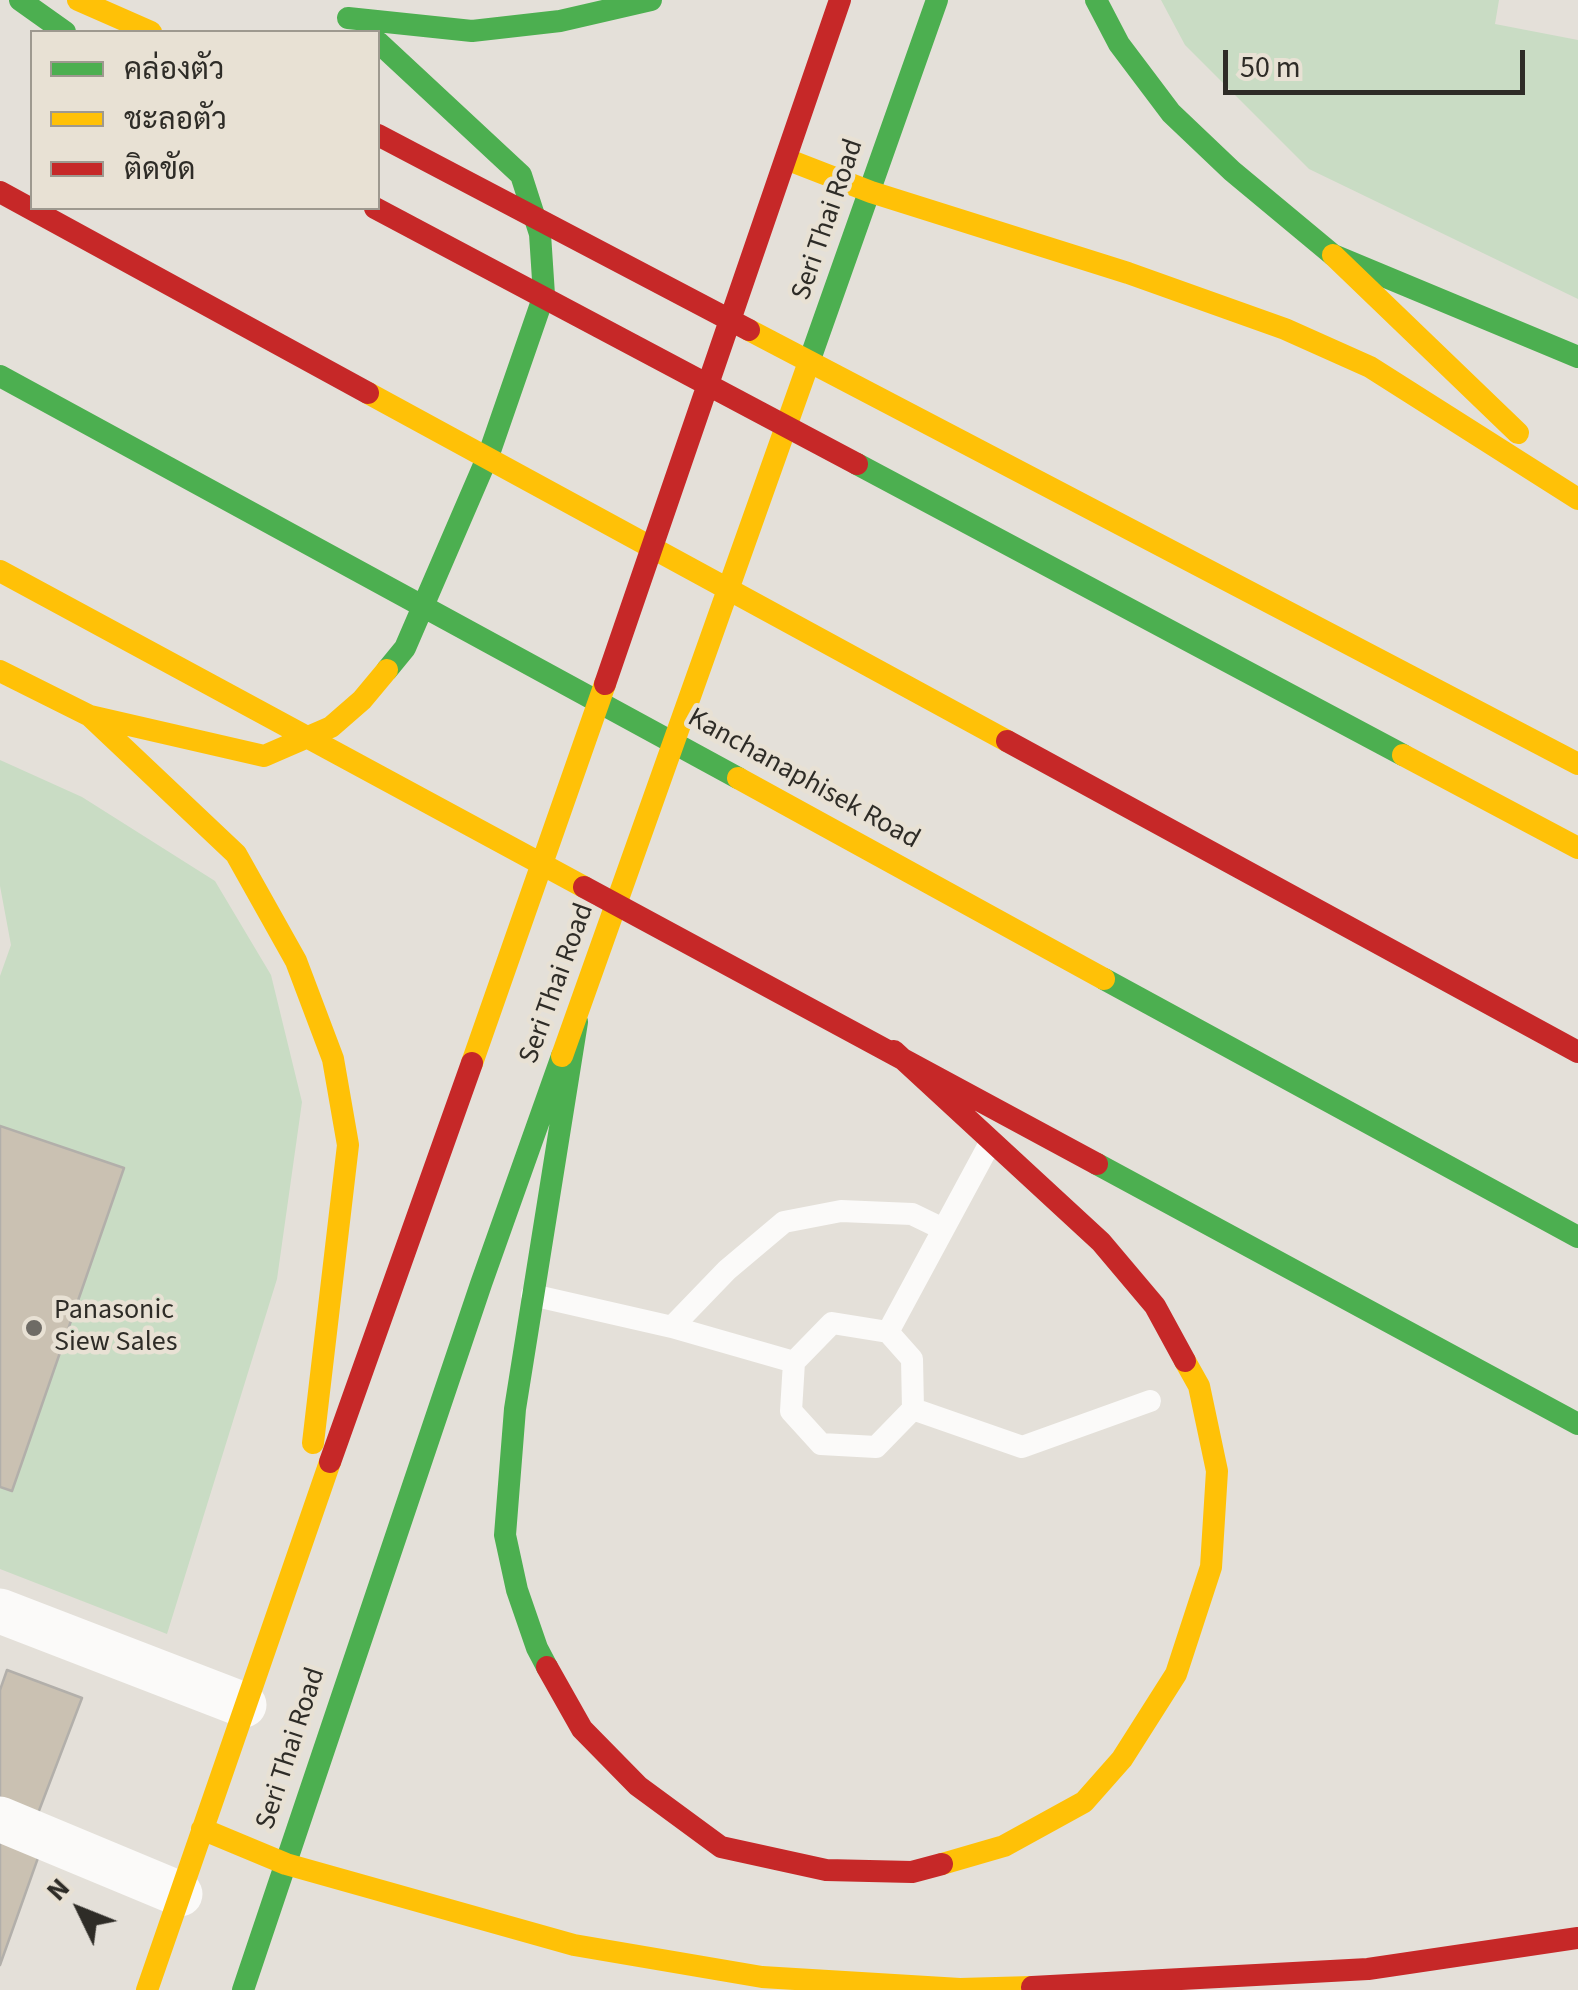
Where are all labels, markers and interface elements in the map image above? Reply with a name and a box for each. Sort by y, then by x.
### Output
legend [30,30,380,210]
scale bar [1228,30,1530,92]
text: 50 m [1240,46,1301,89]
text: คล่องตัว [124,48,224,91]
text: ชะลอตัว [124,98,227,141]
street label: Seri Thai Road [786,135,872,305]
text: ติดขัด [124,148,196,191]
street label: Kanchanaphisek Road [681,702,925,858]
street label: Seri Thai Road [513,899,603,1069]
place label: Panasonic Siew Sales [54,1295,177,1361]
marker: Panasonic Siew Sales [23,1317,45,1339]
street label: Seri Thai Road [250,1664,334,1834]
north arrow [30,1860,130,1960]
text: N [37,1869,79,1910]

